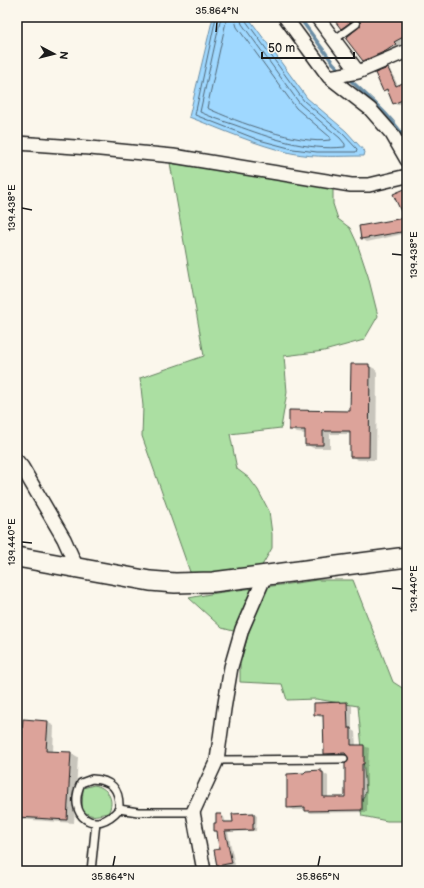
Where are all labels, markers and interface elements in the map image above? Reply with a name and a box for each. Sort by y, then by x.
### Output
text: 35.864°N [195,5,239,17]
north arrow [34,34,74,74]
scale bar [262,34,354,60]
text: 50 m [268,41,295,56]
text: N [56,50,70,60]
text: 139.438°E [6,184,18,232]
text: 139.438°E [408,231,420,279]
text: 139.440°E [6,518,18,566]
text: 139.440°E [408,565,420,613]
text: 35.864°N [91,871,135,883]
text: 35.865°N [296,871,340,883]

